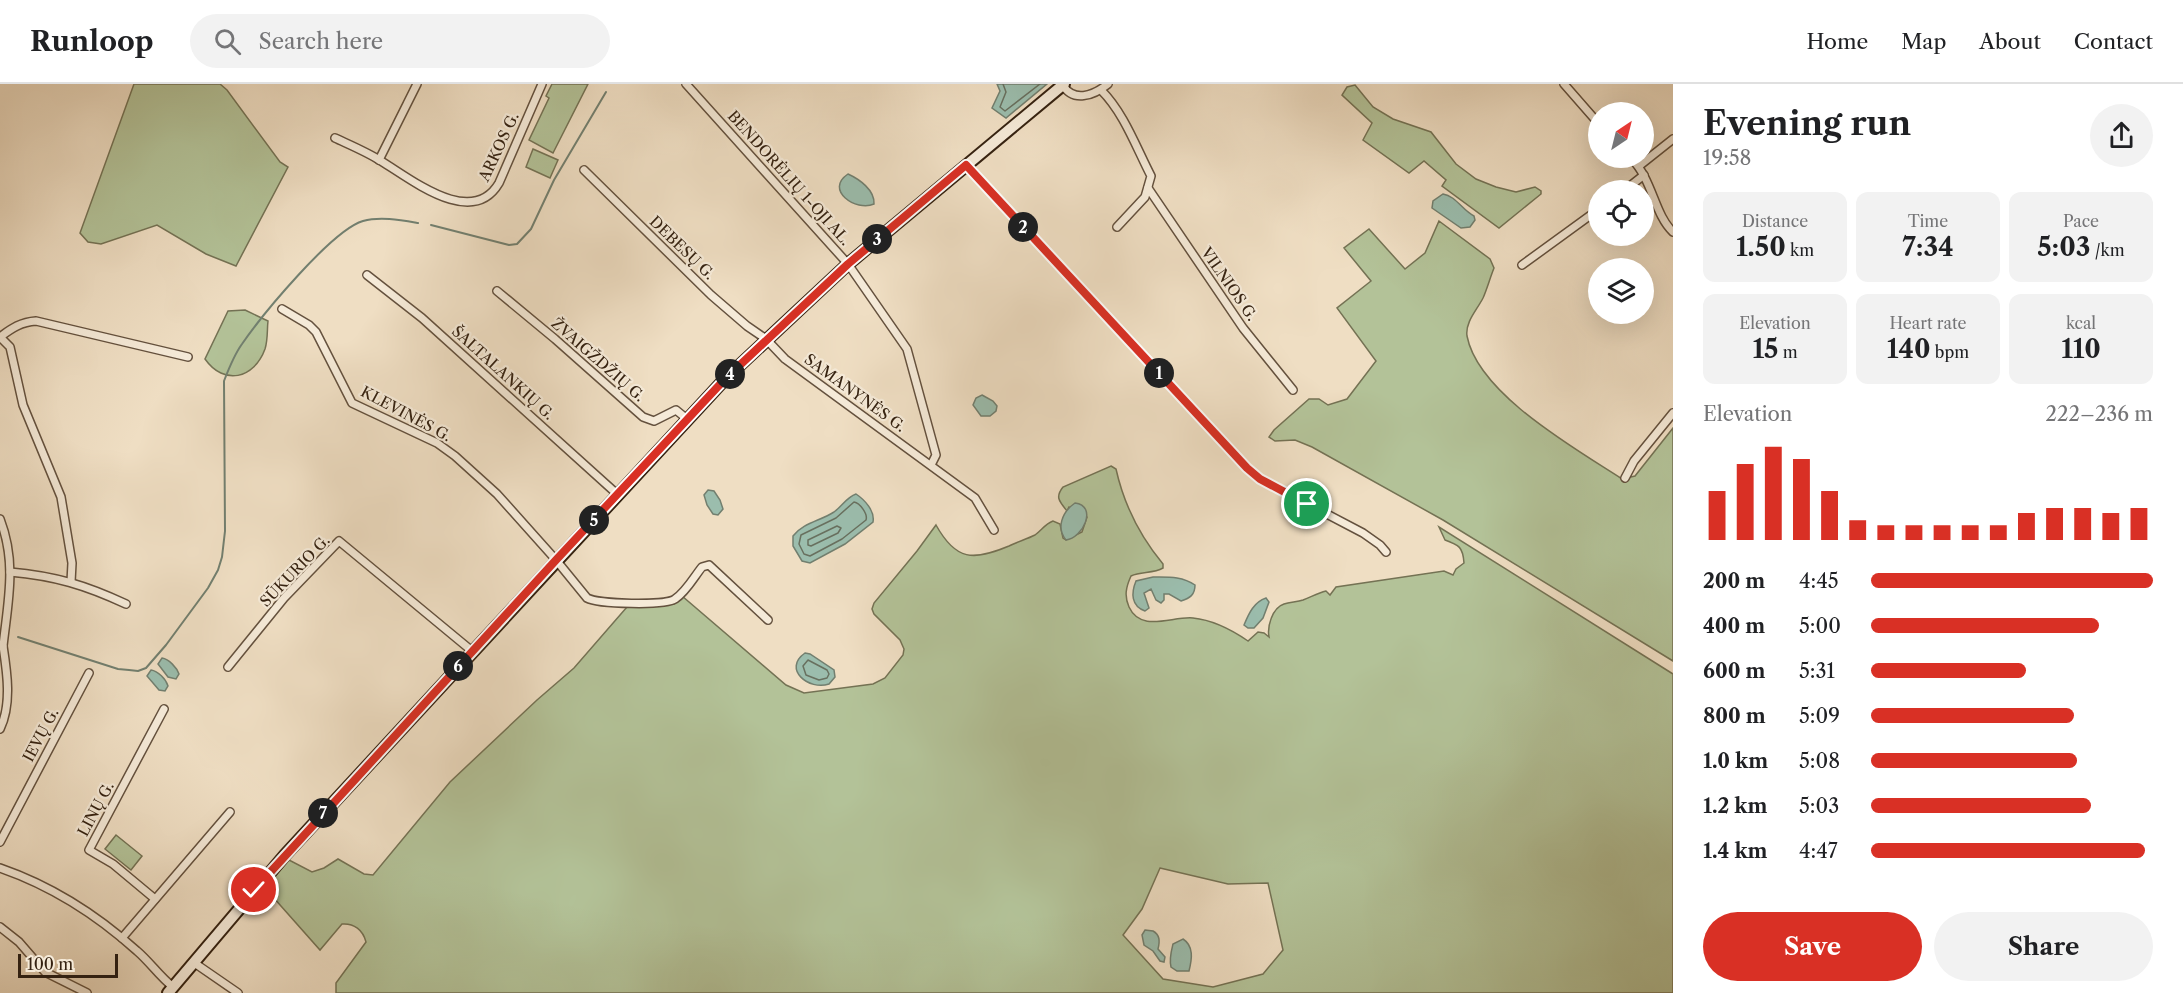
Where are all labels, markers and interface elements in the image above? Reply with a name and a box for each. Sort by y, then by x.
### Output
search box [190,14,610,68]
text: Runloop [30,24,154,58]
icon: search [211,25,244,58]
text: Search here [259,28,383,55]
text: Home [1807,29,1868,54]
text: Map [1901,29,1946,54]
text: About [1979,29,2041,54]
text: Contact [2074,29,2153,54]
north arrow [1588,102,1654,168]
map controls [1588,102,1654,324]
text: Evening run [1703,103,1911,144]
button: share [2090,104,2153,167]
street label: BENDORĖLIŲ 1-OJI AL. [724,106,855,249]
street label: ARKOS G. [474,109,523,185]
text: 19:58 [1703,146,1751,170]
button: locate [1588,180,1654,246]
text: Distance [1742,211,1808,231]
text: Time [1908,211,1948,231]
text: Pace [2063,211,2099,231]
street label: DEBESŲ G. [646,212,719,284]
pin: 2 [1008,212,1038,242]
text: 2 [1018,217,1028,237]
pin: 3 [862,224,892,254]
text: 3 [872,229,882,249]
text: 1.50 [1736,231,1786,263]
text: 7:34 [1902,231,1954,263]
text: 5:03 [2037,231,2091,263]
text: km [1786,240,1814,260]
text: /km [2091,240,2125,260]
street label: VILNIOS G. [1197,242,1262,324]
button: layers [1588,258,1654,324]
text: Elevation [1739,313,1811,333]
text: Heart rate [1889,313,1967,333]
text: kcal [2066,313,2096,333]
street label: ŽVAIGŽDŽIŲ G. [548,314,649,406]
street label: ŠALTALANKIŲ G. [448,322,559,424]
text: 15 [1752,333,1778,365]
text: 140 [1887,333,1930,365]
text: 110 [2061,333,2101,365]
text: m [1778,342,1798,362]
text: bpm [1930,342,1969,362]
street label: SAMANYNĖS G. [801,349,910,436]
pin: 1 [1144,358,1174,388]
pin: 4 [715,359,745,389]
text: 1 [1155,363,1163,383]
text: 4 [725,364,735,384]
street label: KLEVINĖS G. [358,382,455,445]
text: Elevation [1703,402,1792,426]
text: 222–236 m [2045,402,2153,426]
pin [1281,478,1332,529]
icon: arrive [1290,487,1323,520]
pin: 5 [579,505,609,535]
text: 5 [590,510,598,530]
street label: SŪKURIO G. [256,531,334,610]
text: 200 m [1703,569,1765,593]
text: 4:45 [1799,569,1839,593]
text: 400 m [1703,614,1765,638]
text: 5:00 [1799,614,1841,638]
pin: 6 [443,651,473,681]
text: 6 [453,656,463,676]
text: 600 m [1703,659,1765,683]
text: 5:31 [1799,659,1835,683]
text: 800 m [1703,704,1766,728]
text: 5:09 [1799,704,1840,728]
street label: IEVŲ G. [19,705,63,765]
text: 1.0 km [1703,749,1768,773]
text: 5:08 [1799,749,1840,773]
street label: LINŲ G. [73,778,118,839]
text: 1.2 km [1703,794,1767,818]
text: 5:03 [1799,794,1839,818]
pin: 7 [308,798,338,828]
text: 7 [319,803,327,823]
text: 1.4 km [1703,839,1768,863]
text: 4:47 [1799,839,1838,863]
pin [228,864,279,915]
icon: check [237,873,270,906]
button: Save [1703,912,1922,981]
button: Share [1934,912,2153,981]
scale bar [18,951,118,978]
text: 100 m [27,954,73,974]

